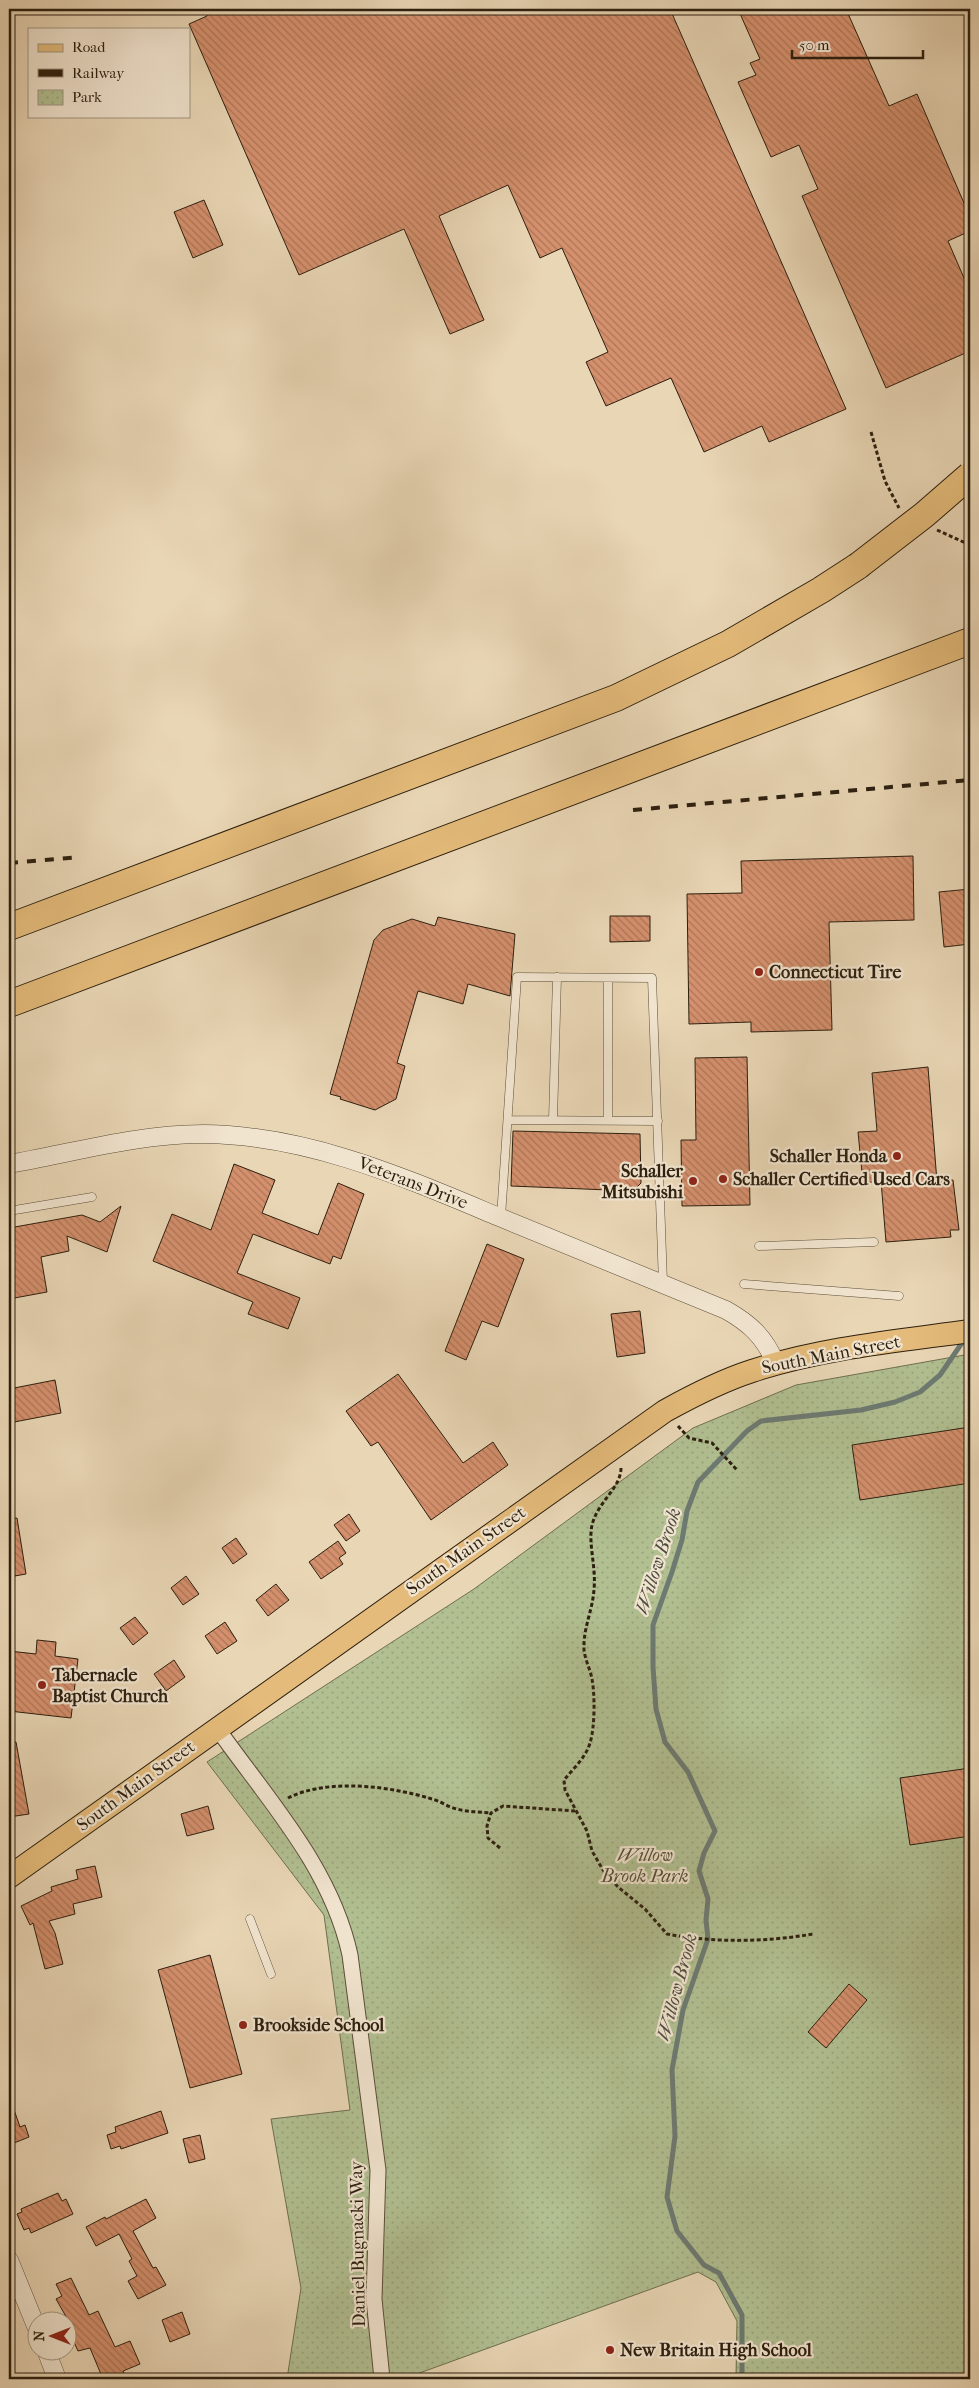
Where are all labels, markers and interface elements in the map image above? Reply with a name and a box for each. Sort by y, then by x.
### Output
legend [28,28,190,118]
scale bar [792,28,923,60]
text: 50 m [799,36,830,54]
text: Road [72,38,106,56]
text: Railway [72,64,125,82]
text: Park [72,88,102,106]
place label: Connecticut Tire [769,962,901,983]
marker: Connecticut Tire [753,966,765,978]
place label: Schaller Honda [770,1146,888,1167]
marker: Schaller Honda [891,1150,903,1162]
street label: Veterans Drive [354,1152,471,1214]
place label: Schaller Mitsubishi [601,1161,684,1203]
place label: Schaller Certified Used Cars [733,1169,950,1190]
marker: Schaller Certified Used Cars [717,1173,729,1185]
marker: Schaller Mitsubishi [687,1175,699,1187]
street label: South Main Street [760,1331,903,1379]
street label: South Main Street [402,1502,530,1600]
water label: Willow Brook [631,1505,685,1617]
place label: Tabernacle Baptist Church [51,1665,169,1707]
marker: Tabernacle Baptist Church [36,1679,48,1691]
street label: South Main Street [73,1736,200,1836]
park label: Willow Brook Park [601,1845,688,1887]
water label: Willow Brook [652,1931,702,2043]
place label: Brookside School [253,2015,385,2036]
marker: Brookside School [237,2019,249,2031]
street label: Daniel Bugnacki Way [346,2159,370,2327]
north arrow [28,2310,78,2360]
text: N [31,2330,48,2341]
place label: New Britain High School [620,2340,813,2361]
marker: New Britain High School [604,2344,616,2356]

